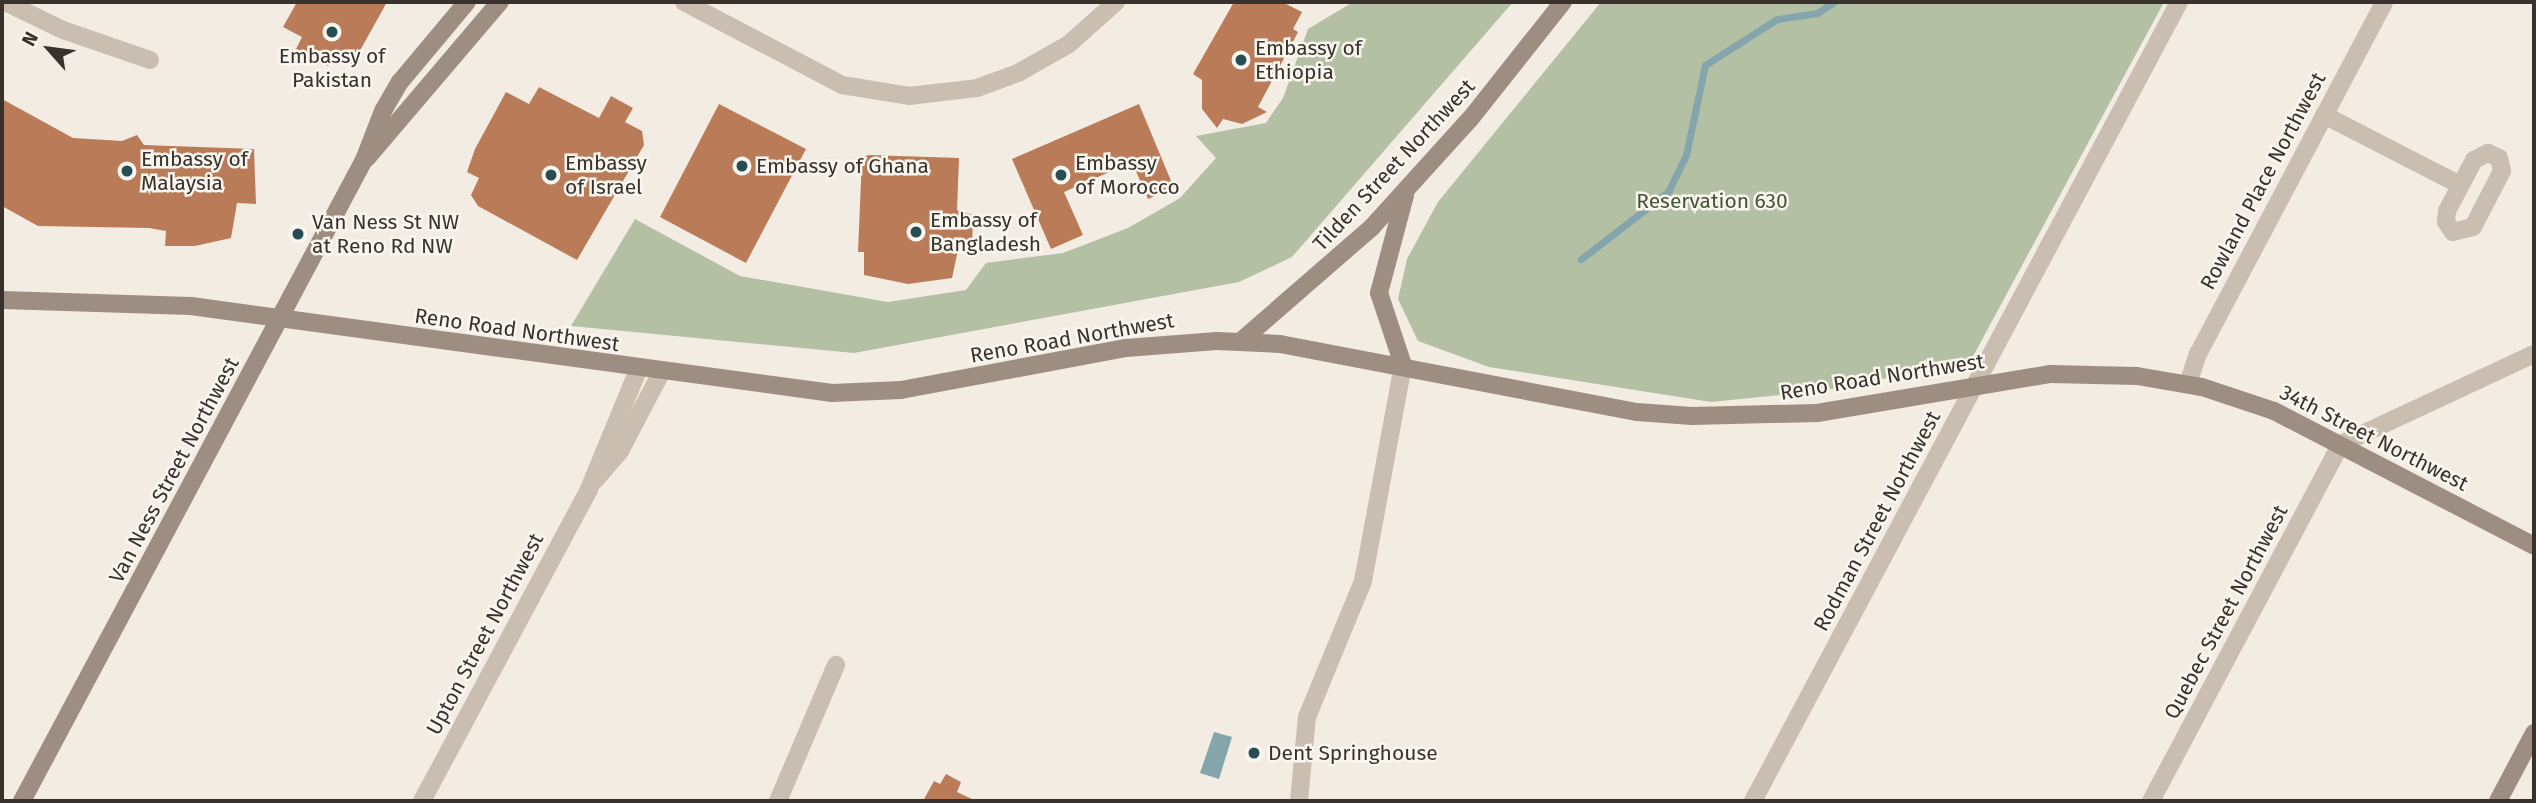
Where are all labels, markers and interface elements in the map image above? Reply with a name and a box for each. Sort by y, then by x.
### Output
north arrow [14,14,84,84]
marker: Embassy of Pakistan [324,24,340,40]
text: N [17,28,43,50]
place label: Embassy of Ethiopia [1255,35,1362,85]
place label: Embassy of Pakistan [279,43,385,93]
marker: Embassy of Ethiopia [1233,52,1249,68]
street label: Rowland Place Northwest [2195,68,2331,294]
street label: Tilden Street Northwest [1308,74,1480,256]
place label: Embassy of Malaysia [141,146,248,196]
place label: Embassy of Israel [565,150,647,200]
place label: Embassy of Morocco [1075,150,1180,200]
place label: Embassy of Ghana [756,153,929,179]
marker: Embassy of Ghana [734,158,750,174]
marker: Embassy of Malaysia [119,163,135,179]
marker: Embassy of Israel [543,167,559,183]
marker: Embassy of Morocco [1053,167,1069,183]
park label: Reservation 630 [1636,188,1788,214]
place label: Embassy of Bangladesh [930,207,1041,257]
place label: Van Ness St NW at Reno Rd NW [312,209,459,259]
marker: Embassy of Bangladesh [908,224,924,240]
marker: Van Ness St NW at Reno Rd NW [290,226,306,242]
street label: Reno Road Northwest [413,303,621,357]
street label: Reno Road Northwest [968,308,1176,368]
street label: Reno Road Northwest [1778,348,1986,406]
street label: Van Ness Street Northwest [104,353,244,587]
street label: 34th Street Northwest [2276,380,2472,496]
street label: Rodman Street Northwest [1808,407,1946,635]
street label: Quebec Street Northwest [2159,501,2293,723]
street label: Upton Street Northwest [421,529,549,739]
place label: Dent Springhouse [1268,740,1438,766]
marker: Dent Springhouse [1246,745,1262,761]

